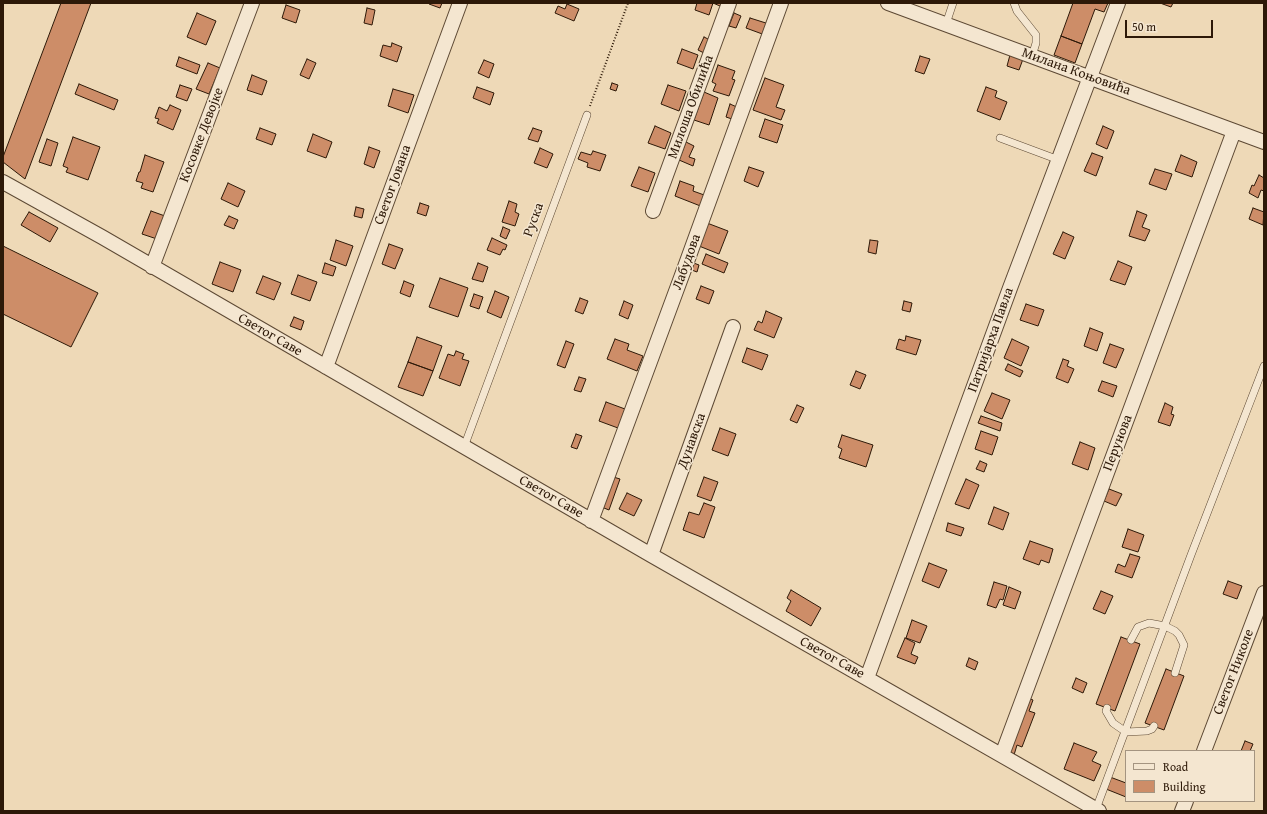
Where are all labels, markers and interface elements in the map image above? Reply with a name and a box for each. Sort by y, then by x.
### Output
scale bar [1127,12,1215,38]
text: 50 m [1132,18,1156,35]
street label: Милана Коњовића [1019,44,1133,100]
street label: Милоша Обилића [664,53,718,161]
street label: Косовке Девојке [176,85,228,185]
street label: Светог Јована [371,143,415,227]
street label: Руска [520,201,548,239]
street label: Лабудова [669,232,705,292]
street label: Патријарха Павла [964,285,1018,395]
street label: Светог Саве [235,310,305,360]
street label: Дунавска [674,411,710,471]
street label: Перунова [1100,412,1136,474]
street label: Светог Саве [516,472,586,522]
street label: Светог Николе [1210,627,1258,717]
street label: Светог Саве [797,633,867,683]
legend [1125,750,1255,802]
text: Road [1163,758,1188,775]
text: Building [1163,778,1206,795]

